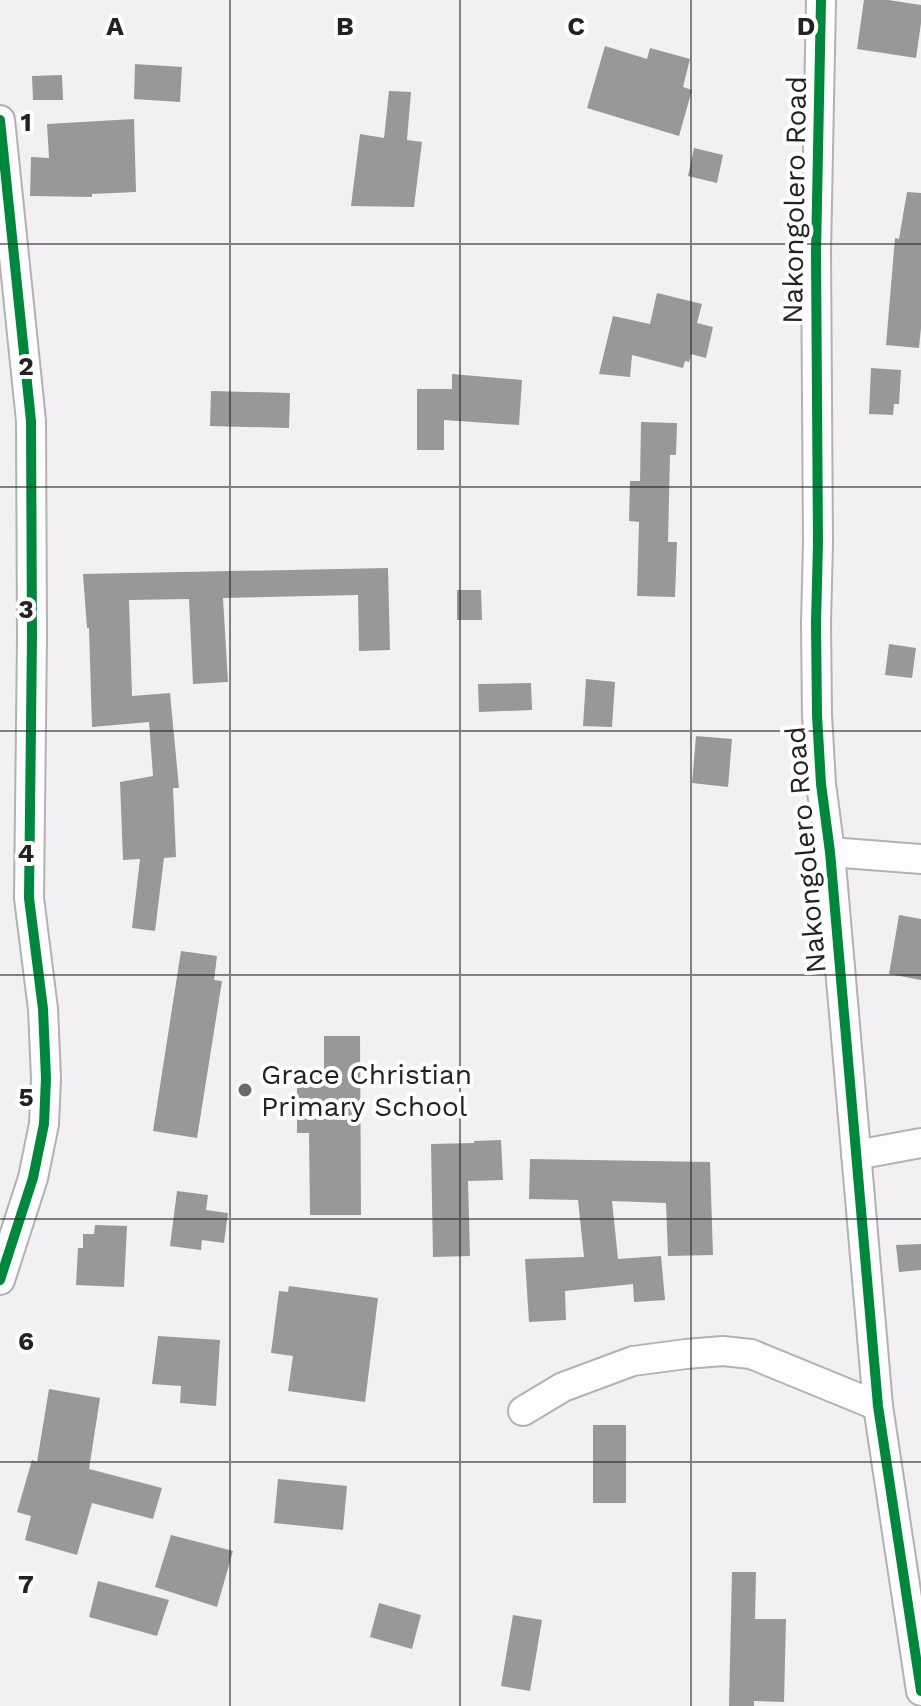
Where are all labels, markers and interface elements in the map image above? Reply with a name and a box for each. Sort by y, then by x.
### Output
text: A [106,11,124,41]
text: B [336,11,354,41]
text: C [567,11,585,41]
text: D [797,11,815,41]
street label: Nakongolero Road [776,76,813,324]
text: 1 [20,107,32,137]
text: 2 [18,351,34,381]
text: 3 [18,594,34,624]
street label: Nakongolero Road [778,725,833,975]
text: 4 [18,838,35,868]
place label: Grace Christian Primary School [261,1058,472,1123]
marker: Grace Christian Primary School [236,1081,254,1099]
text: 5 [18,1082,34,1112]
text: 6 [18,1326,34,1356]
text: 7 [18,1569,34,1599]

